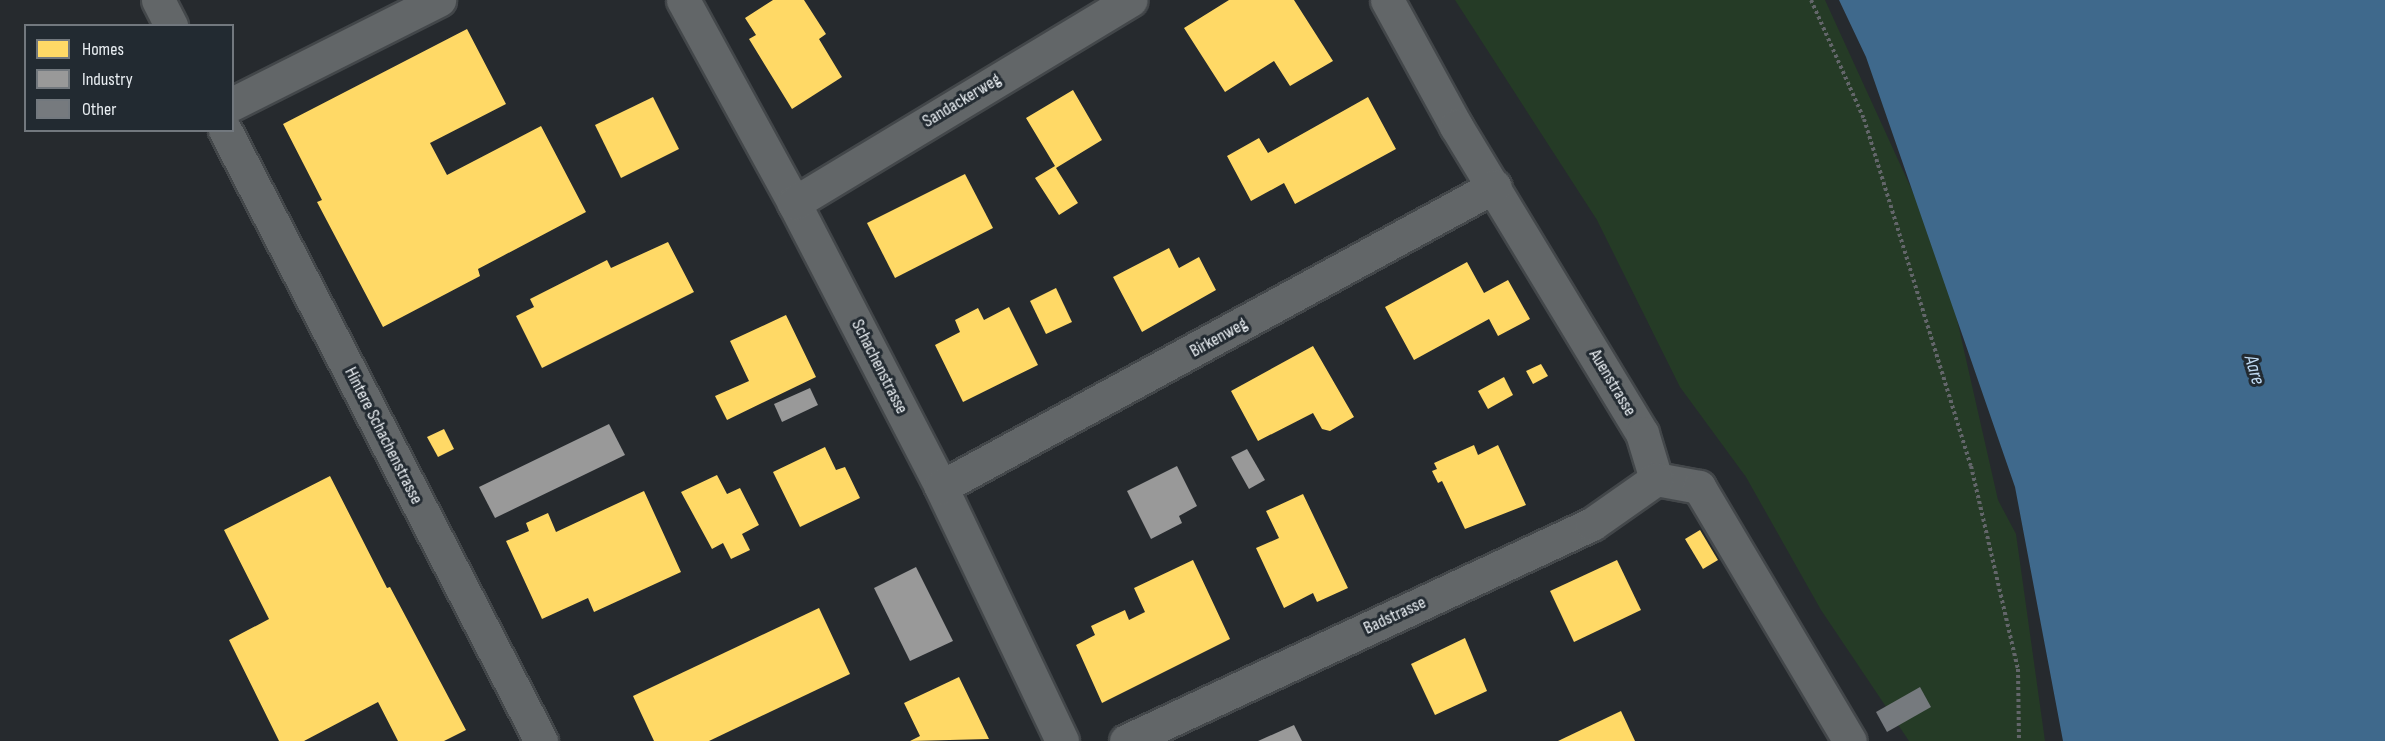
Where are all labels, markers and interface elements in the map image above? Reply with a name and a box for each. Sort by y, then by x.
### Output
legend [24,24,234,132]
text: Homes [82,39,124,60]
text: Industry [82,69,133,90]
street label: Sandackerweg [919,69,1005,133]
text: Other [82,99,116,120]
street label: Birkenweg [1186,313,1252,363]
street label: Schachenstrasse [846,316,912,418]
street label: Auenstrasse [1584,346,1640,420]
water label: Aare [2238,352,2270,388]
street label: Hintere Schachenstrasse [339,364,427,508]
street label: Badstrasse [1360,592,1430,640]

